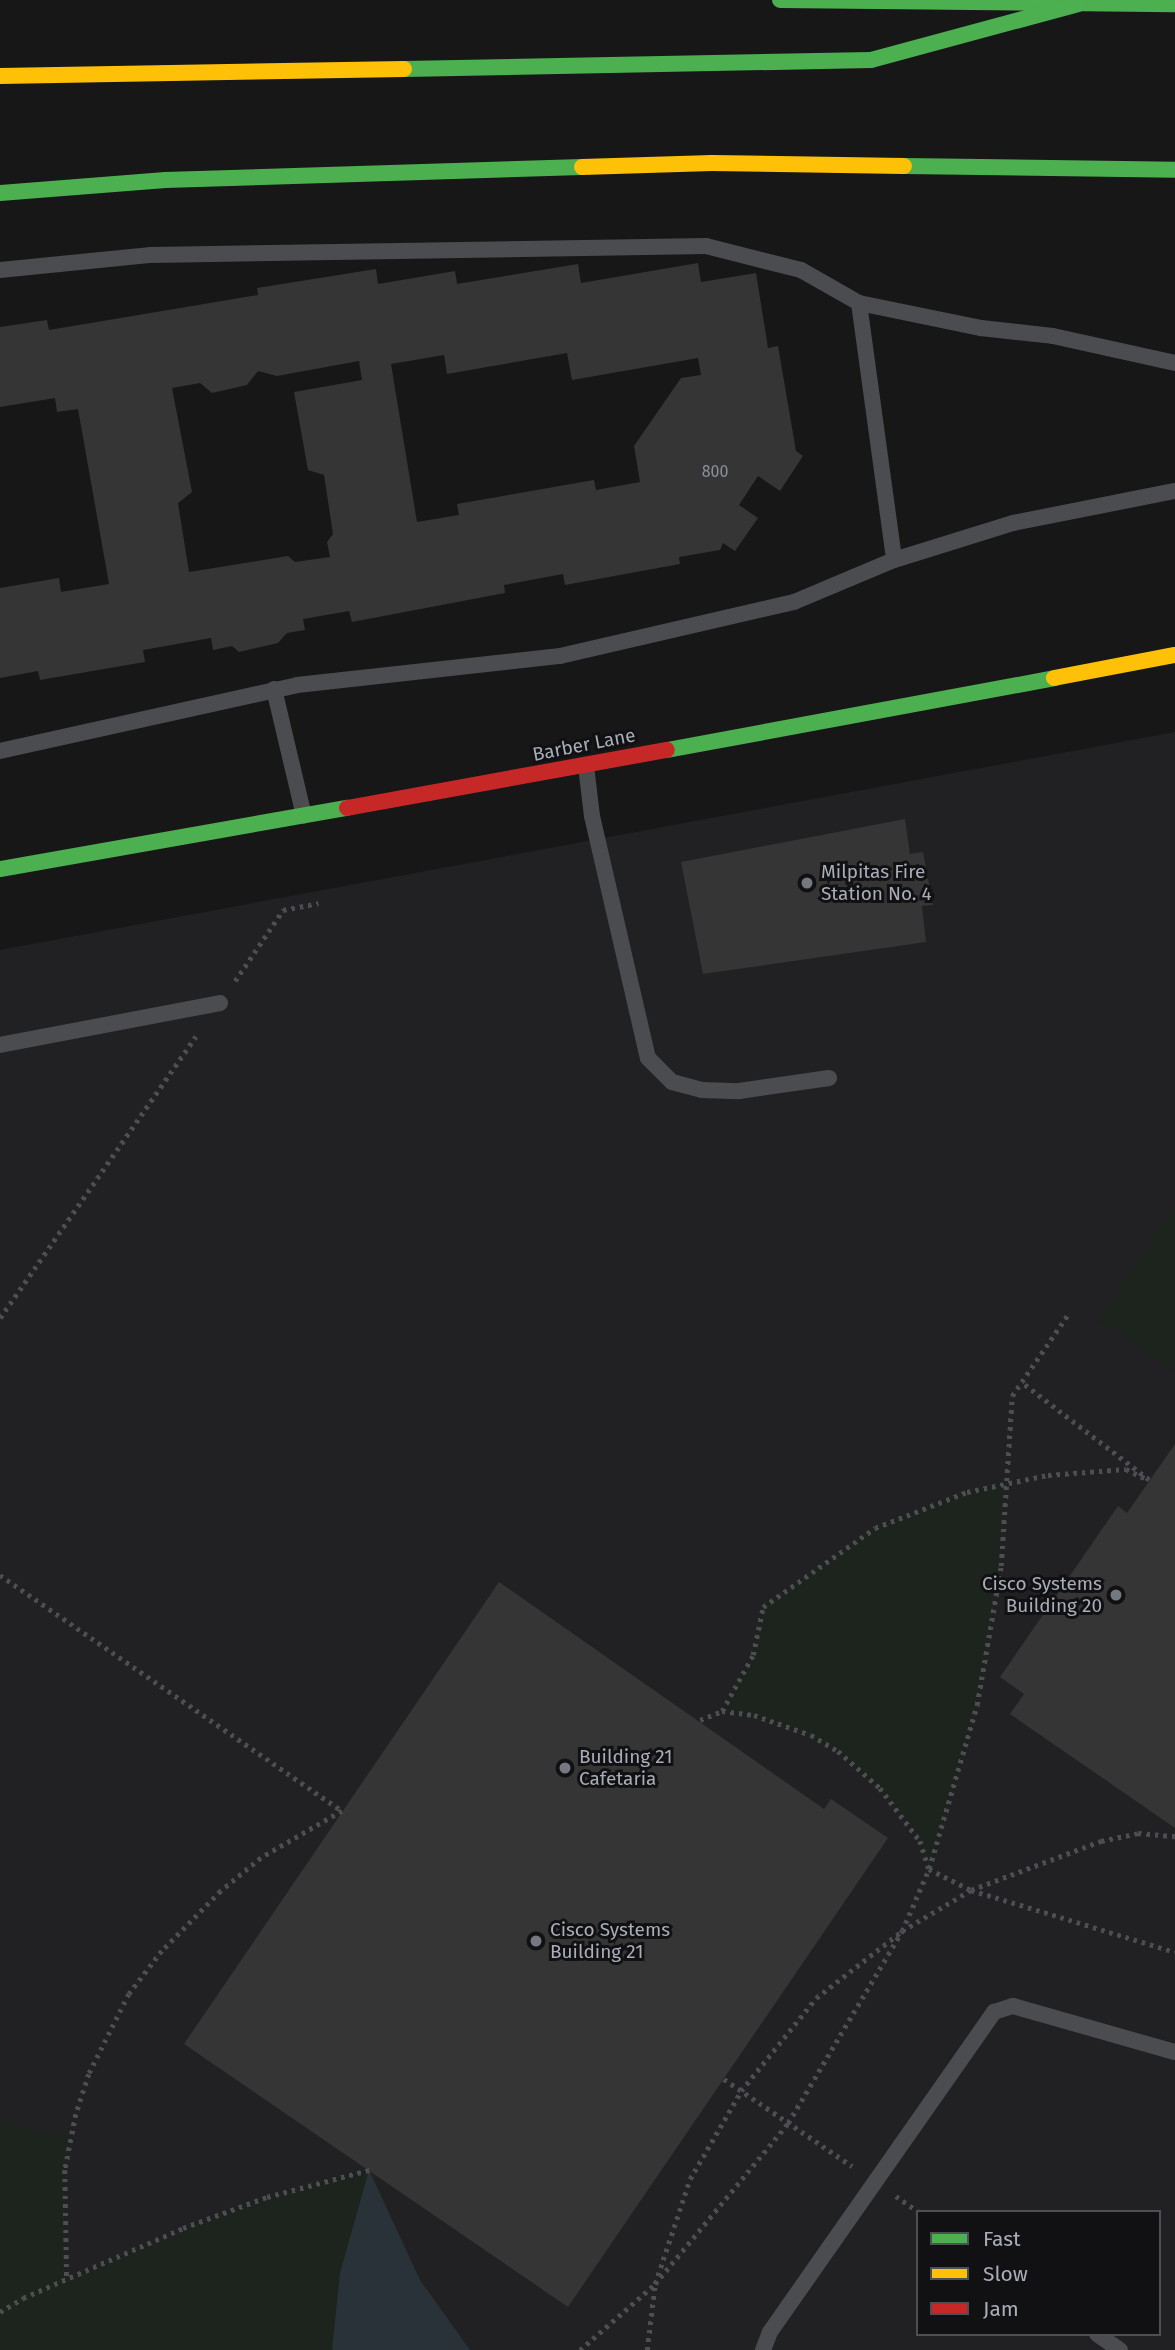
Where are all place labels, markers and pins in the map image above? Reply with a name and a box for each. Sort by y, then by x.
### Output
place label: Milpitas Fire Station No. 4 [821,861,931,905]
marker: Milpitas Fire Station No. 4 [799,875,815,891]
place label: Cisco Systems Building 20 [982,1573,1102,1617]
marker: Cisco Systems Building 20 [1108,1587,1124,1603]
place label: Building 21 Cafetaria [579,1746,672,1790]
marker: Building 21 Cafetaria [557,1760,573,1776]
place label: Cisco Systems Building 21 [550,1919,670,1963]
marker: Cisco Systems Building 21 [528,1933,544,1949]

